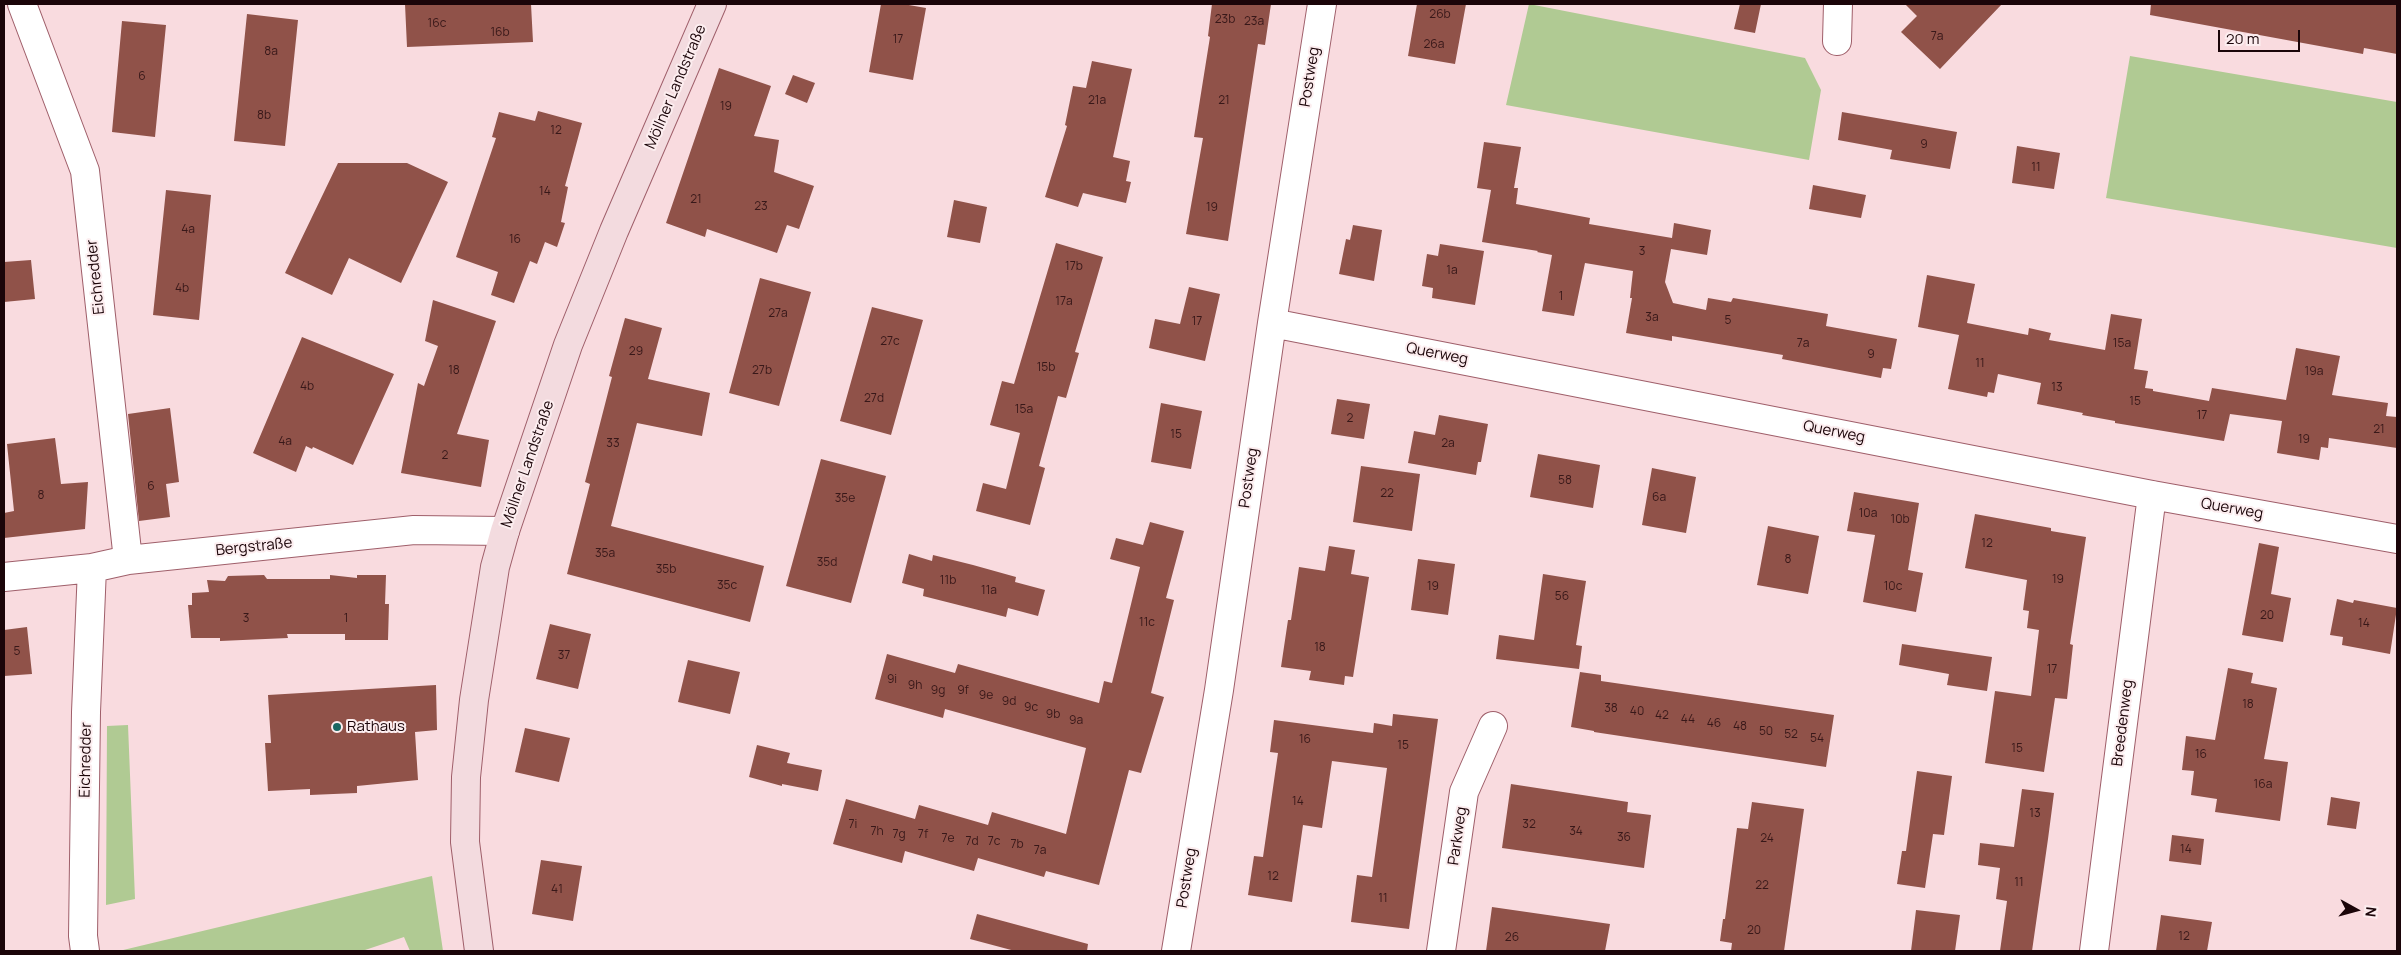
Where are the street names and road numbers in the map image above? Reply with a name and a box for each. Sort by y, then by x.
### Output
street label: Möllner Landstraße [642,22,710,152]
street label: Postweg [1296,46,1324,108]
street label: Eichredder [83,239,109,315]
street label: Querweg [1404,339,1470,369]
street label: Möllner Landstraße [498,398,558,530]
street label: Querweg [1801,417,1867,447]
street label: Postweg [1236,447,1262,509]
street label: Querweg [2200,495,2264,523]
street label: Bergstraße [215,534,293,560]
street label: Breedenweg [2109,679,2137,767]
street label: Eichredder [76,722,96,798]
street label: Parkweg [1445,806,1471,866]
street label: Postweg [1173,847,1201,909]

